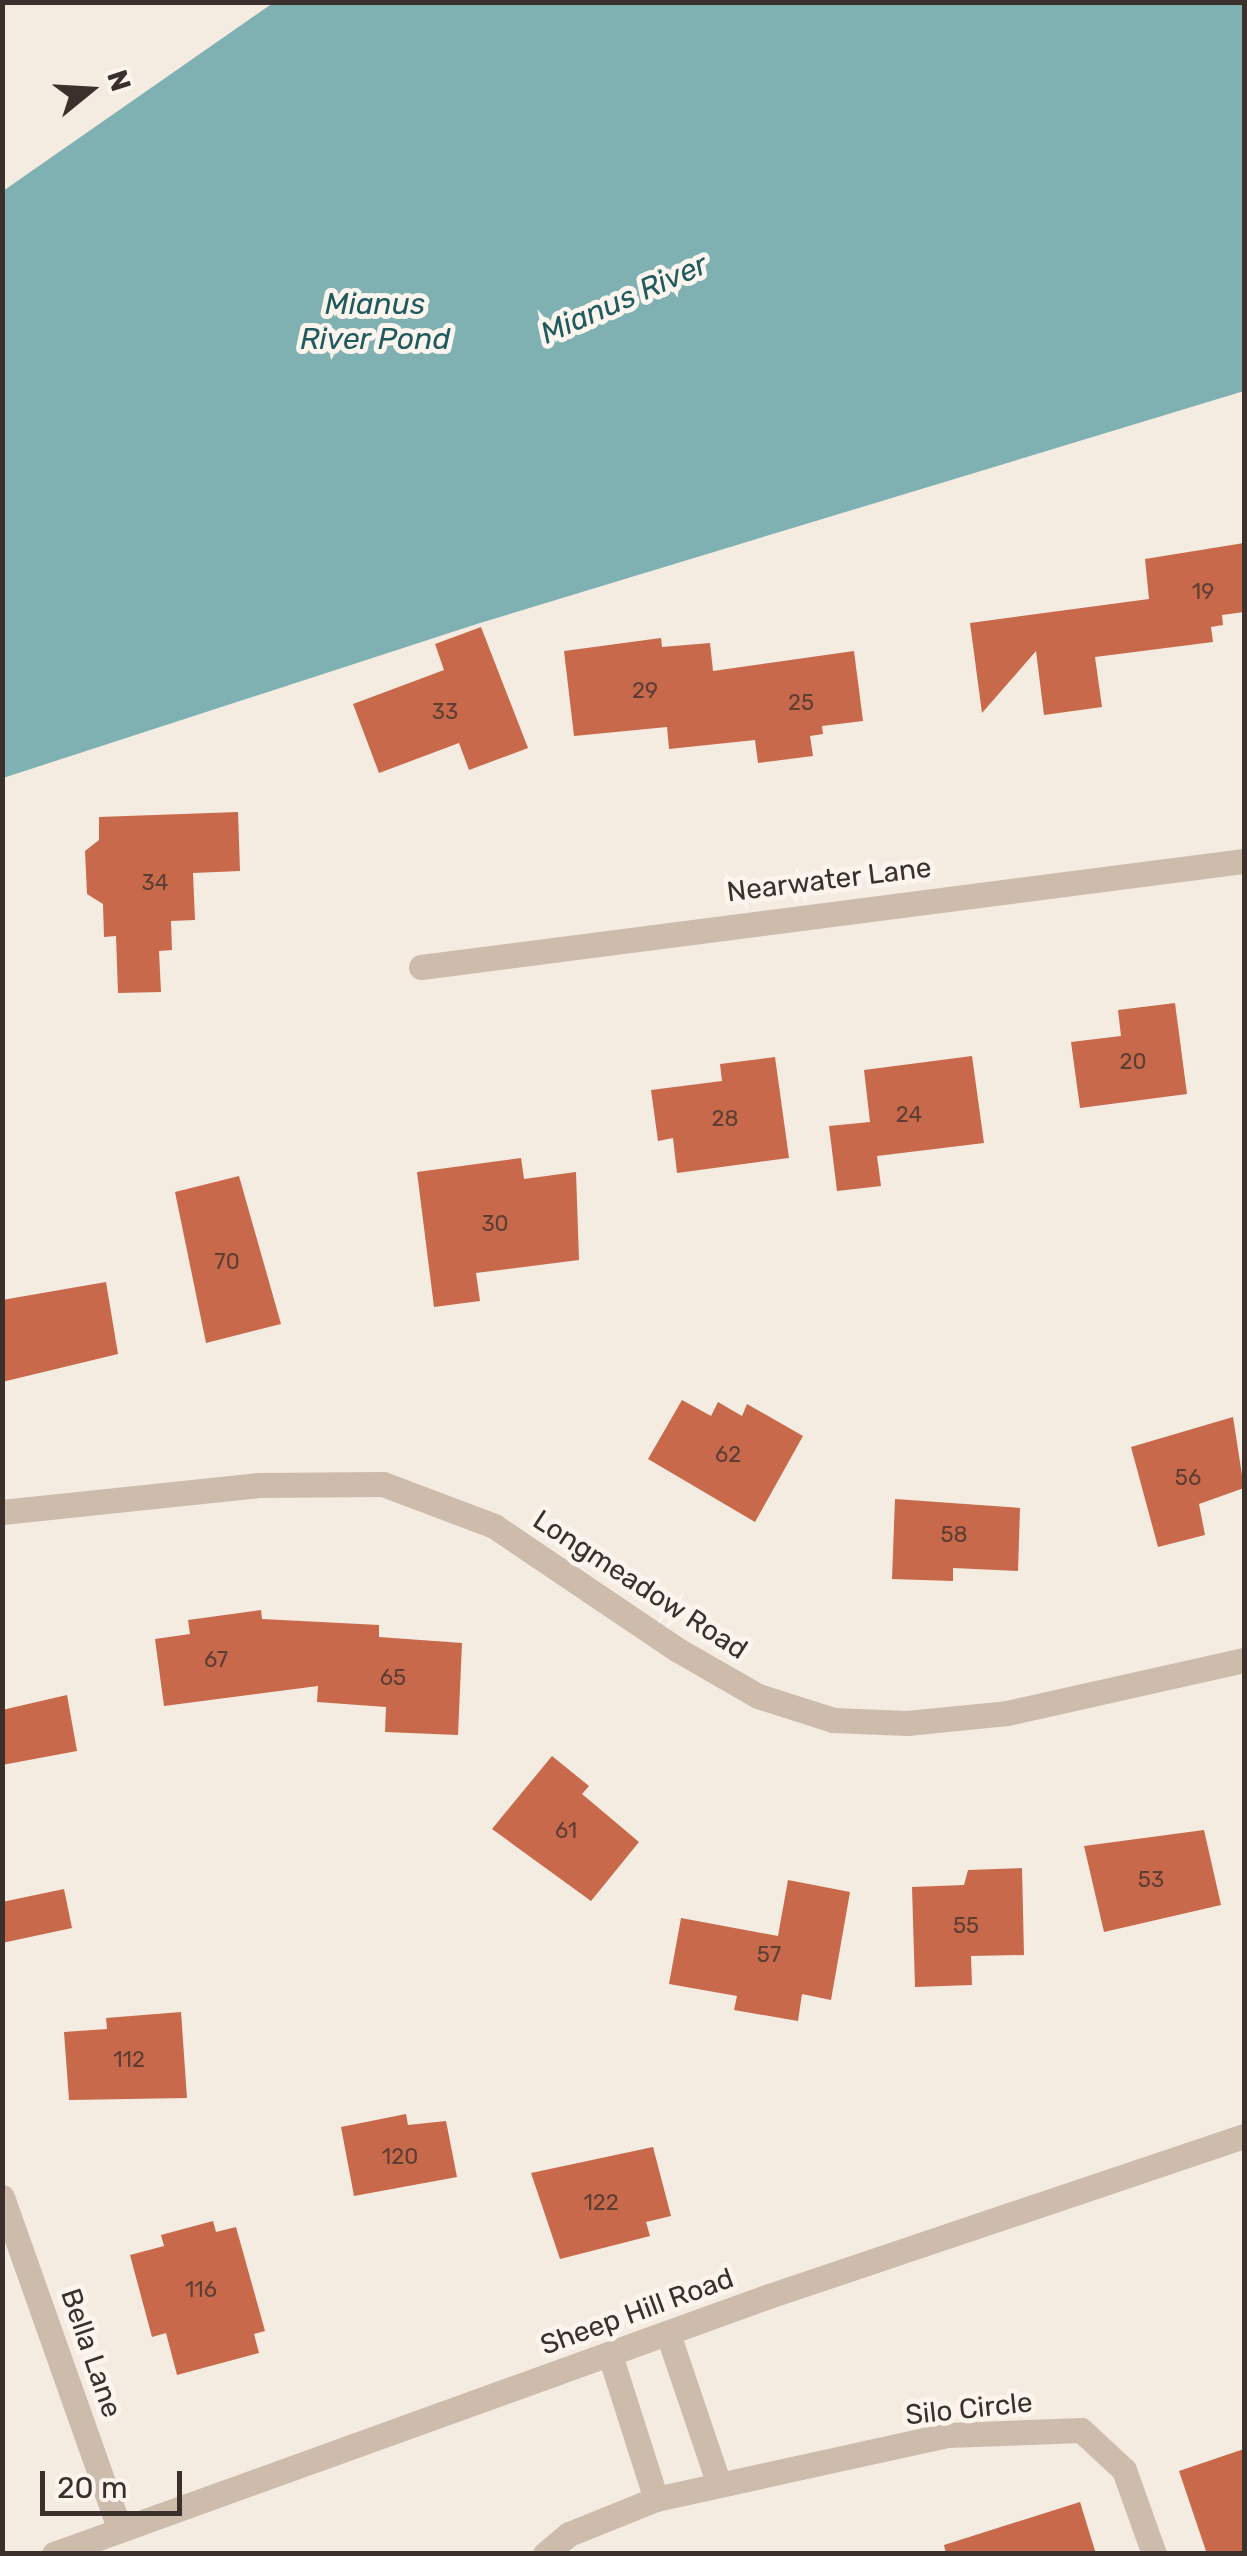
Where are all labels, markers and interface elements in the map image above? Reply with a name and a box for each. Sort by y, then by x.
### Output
north arrow [40,40,140,140]
text: N [100,66,138,95]
water label: Mianus River [535,246,713,352]
water label: Mianus River Pond [299,286,451,356]
house number: 19 [1192,579,1214,605]
house number: 29 [632,678,658,704]
house number: 25 [788,690,814,716]
house number: 33 [432,699,458,725]
street label: Nearwater Lane [724,851,934,909]
house number: 34 [142,870,168,896]
house number: 20 [1120,1049,1146,1075]
house number: 24 [896,1102,922,1128]
house number: 28 [712,1106,738,1132]
house number: 30 [481,1211,509,1237]
house number: 70 [214,1249,240,1275]
house number: 62 [715,1442,741,1468]
house number: 56 [1175,1465,1201,1491]
street label: Longmeadow Road [526,1503,754,1667]
house number: 58 [940,1522,968,1548]
house number: 67 [204,1647,228,1673]
house number: 65 [380,1665,406,1691]
house number: 61 [555,1818,577,1844]
house number: 53 [1138,1867,1164,1893]
house number: 55 [953,1913,979,1939]
house number: 57 [757,1942,781,1968]
house number: 112 [113,2047,145,2073]
house number: 120 [382,2144,418,2170]
house number: 122 [583,2190,619,2216]
street label: Sheep Hill Road [536,2262,738,2362]
house number: 116 [185,2277,217,2303]
street label: Bella Lane [53,2284,129,2422]
street label: Silo Circle [904,2386,1034,2432]
scale bar [45,2451,188,2513]
text: 20 m [57,2470,128,2506]

